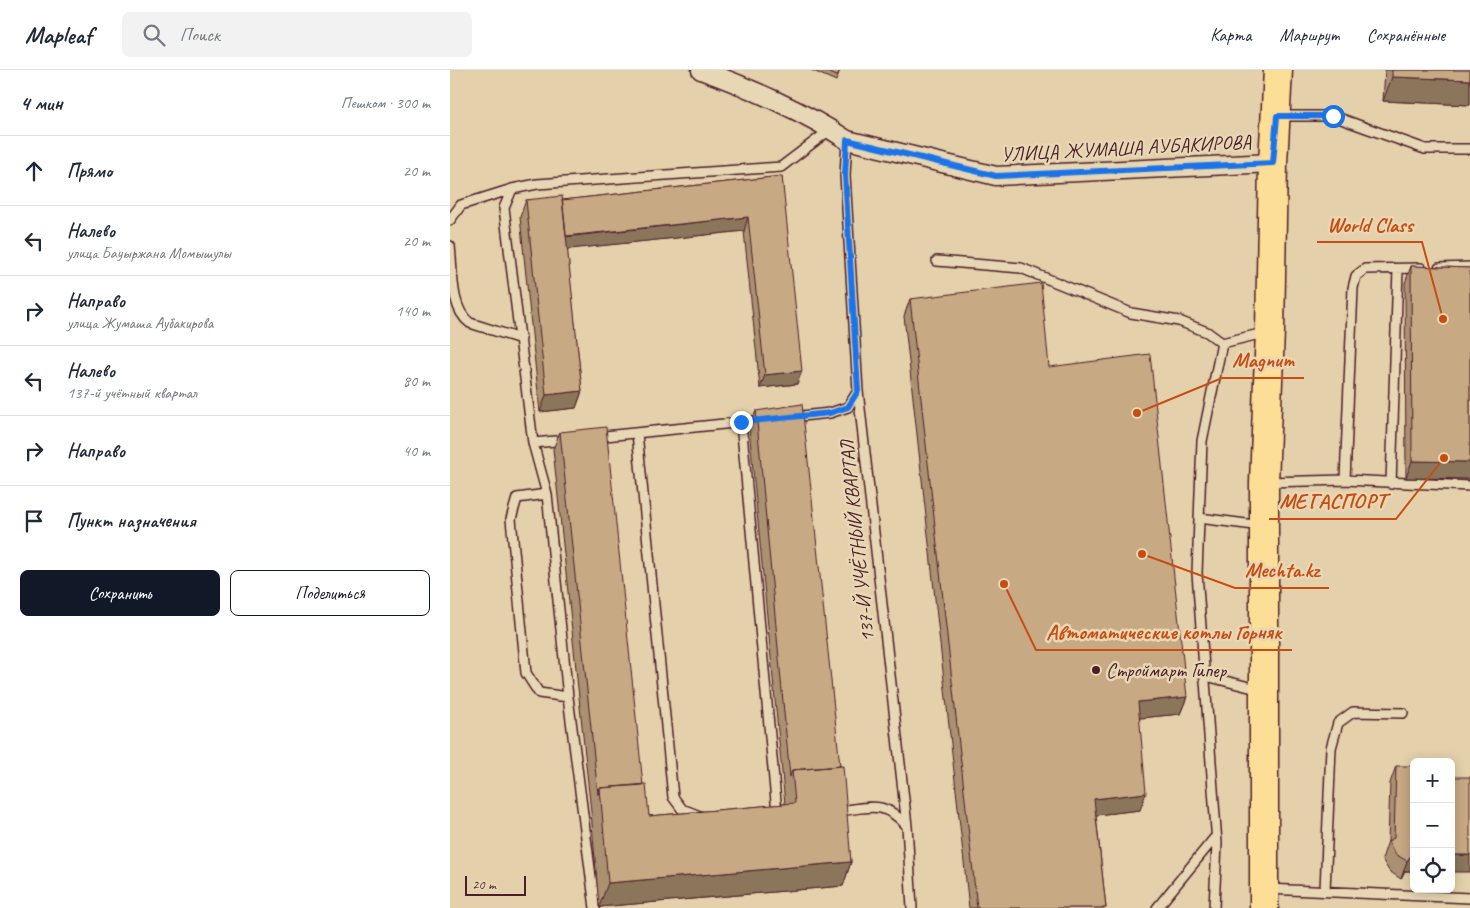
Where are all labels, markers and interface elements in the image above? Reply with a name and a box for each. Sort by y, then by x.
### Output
search box [122,12,472,57]
text: Mapleaf [25,20,92,50]
icon: search [140,21,168,49]
text: Поиск [180,23,220,47]
text: Карта [1210,24,1251,46]
text: Маршрут [1279,24,1339,46]
text: Сохранённые [1367,24,1445,46]
text: 4 мин [20,90,63,116]
text: Пешком · 300 m [341,93,430,113]
route start [1322,105,1345,128]
street label: УЛИЦА ЖУМАША АУБАКИРОВА [1000,129,1253,167]
icon: ahead [20,157,48,185]
text: Прямо [67,159,112,183]
text: 20 m [403,161,430,181]
callout: World Class [1317,206,1422,242]
text: World Class [1327,212,1415,238]
text: Налево [67,219,115,243]
icon: left [20,227,48,255]
text: 20 m [403,231,430,251]
text: улица Бауыржана Момышулы [67,243,231,263]
text: Направо [67,289,125,313]
icon: right [20,297,48,325]
text: 140 m [396,301,430,321]
text: улица Жумаша Аубакирова [67,313,213,333]
callout: Magnum [1222,342,1304,378]
text: Magnum [1232,347,1295,373]
text: Налево [67,359,115,383]
icon: left [20,367,48,395]
text: 80 m [403,371,430,391]
text: 137-й учётный квартал [67,383,197,403]
route end [730,411,753,434]
icon: right [20,437,48,465]
street label: 137-Й УЧЁТНЫЙ КВАРТАЛ [834,437,880,643]
text: Направо [67,439,125,463]
text: 40 m [403,441,430,461]
callout: МЕГАСПОРТ [1269,483,1396,519]
text: МЕГАСПОРТ [1279,488,1392,514]
icon: arrive [20,507,48,535]
text: Пункт назначения [67,509,196,533]
callout: Mechta.kz [1235,552,1329,588]
text: Mechta.kz [1245,557,1321,583]
button: Сохранить [20,570,220,616]
button: Поделиться [230,570,430,616]
callout: Автоматические котлы Горняк [1036,614,1292,650]
text: Автоматические котлы Горняк [1046,619,1283,645]
place label: Строймарт Гипер [1106,658,1228,683]
marker: Строймарт Гипер [1090,664,1102,676]
map controls [1410,758,1455,893]
button: + [1410,758,1455,803]
button: − [1410,803,1455,848]
button: locate [1410,848,1455,893]
scale bar [465,873,526,896]
text: 20 m [472,876,496,893]

